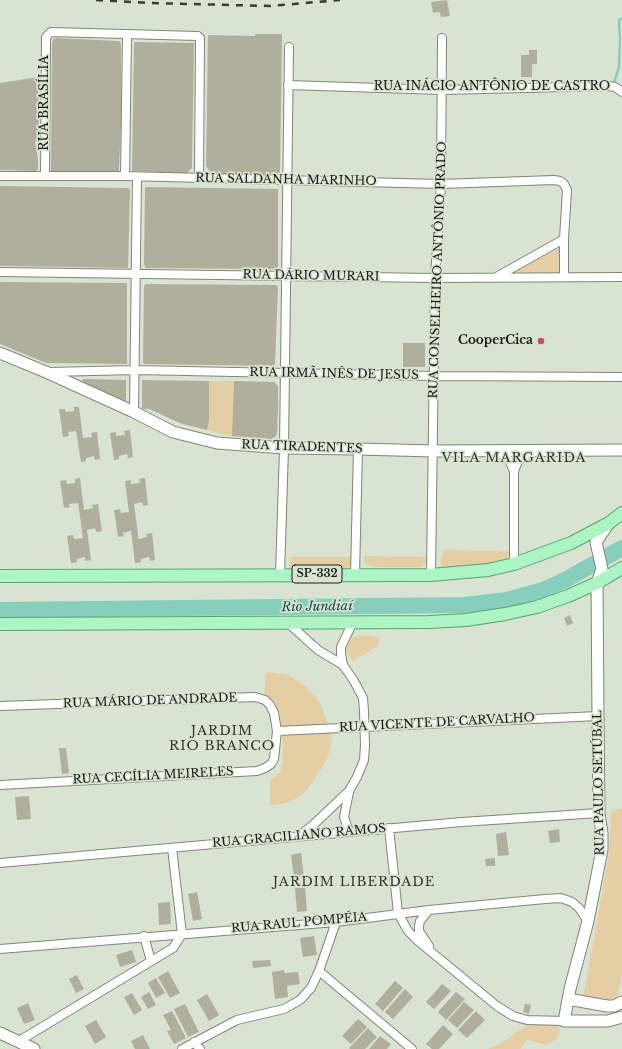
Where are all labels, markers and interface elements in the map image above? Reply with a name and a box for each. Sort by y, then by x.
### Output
street label: RUA BRASÍLIA [38,55,52,151]
street label: RUA INÁCIO ANTÔNIO DE CASTRO [374,80,610,94]
street label: RUA CONSELHEIRO ANTÔNIO PRADO [426,141,450,399]
street label: RUA SALDANHA MARINHO [195,171,377,189]
street label: RUA DÁRIO MURARI [242,268,380,284]
place label: CooperCica [458,334,533,348]
marker: CooperCica [536,336,546,346]
street label: RUA IRMÃ INÊS DE JESUS [249,365,419,383]
street label: RUA TIRADENTES [241,438,363,456]
district label: VILA MARGARIDA [441,450,587,466]
road number: SP-332 [292,565,342,583]
water label: Rio Jundiaí [281,599,353,615]
street label: RUA MÁRIO DE ANDRADE [63,691,237,711]
street label: RUA PAULO SETÚBAL [591,710,607,856]
street label: RUA VICENTE DE CARVALHO [339,711,535,735]
district label: JARDIM RIO BRANCO [169,723,275,754]
street label: RUA CECÍLIA MEIRELES [72,765,234,787]
street label: RUA GRACILIANO RAMOS [211,821,387,851]
district label: JARDIM LIBERDADE [273,874,435,890]
street label: RUA RAUL POMPÉIA [231,910,367,936]

